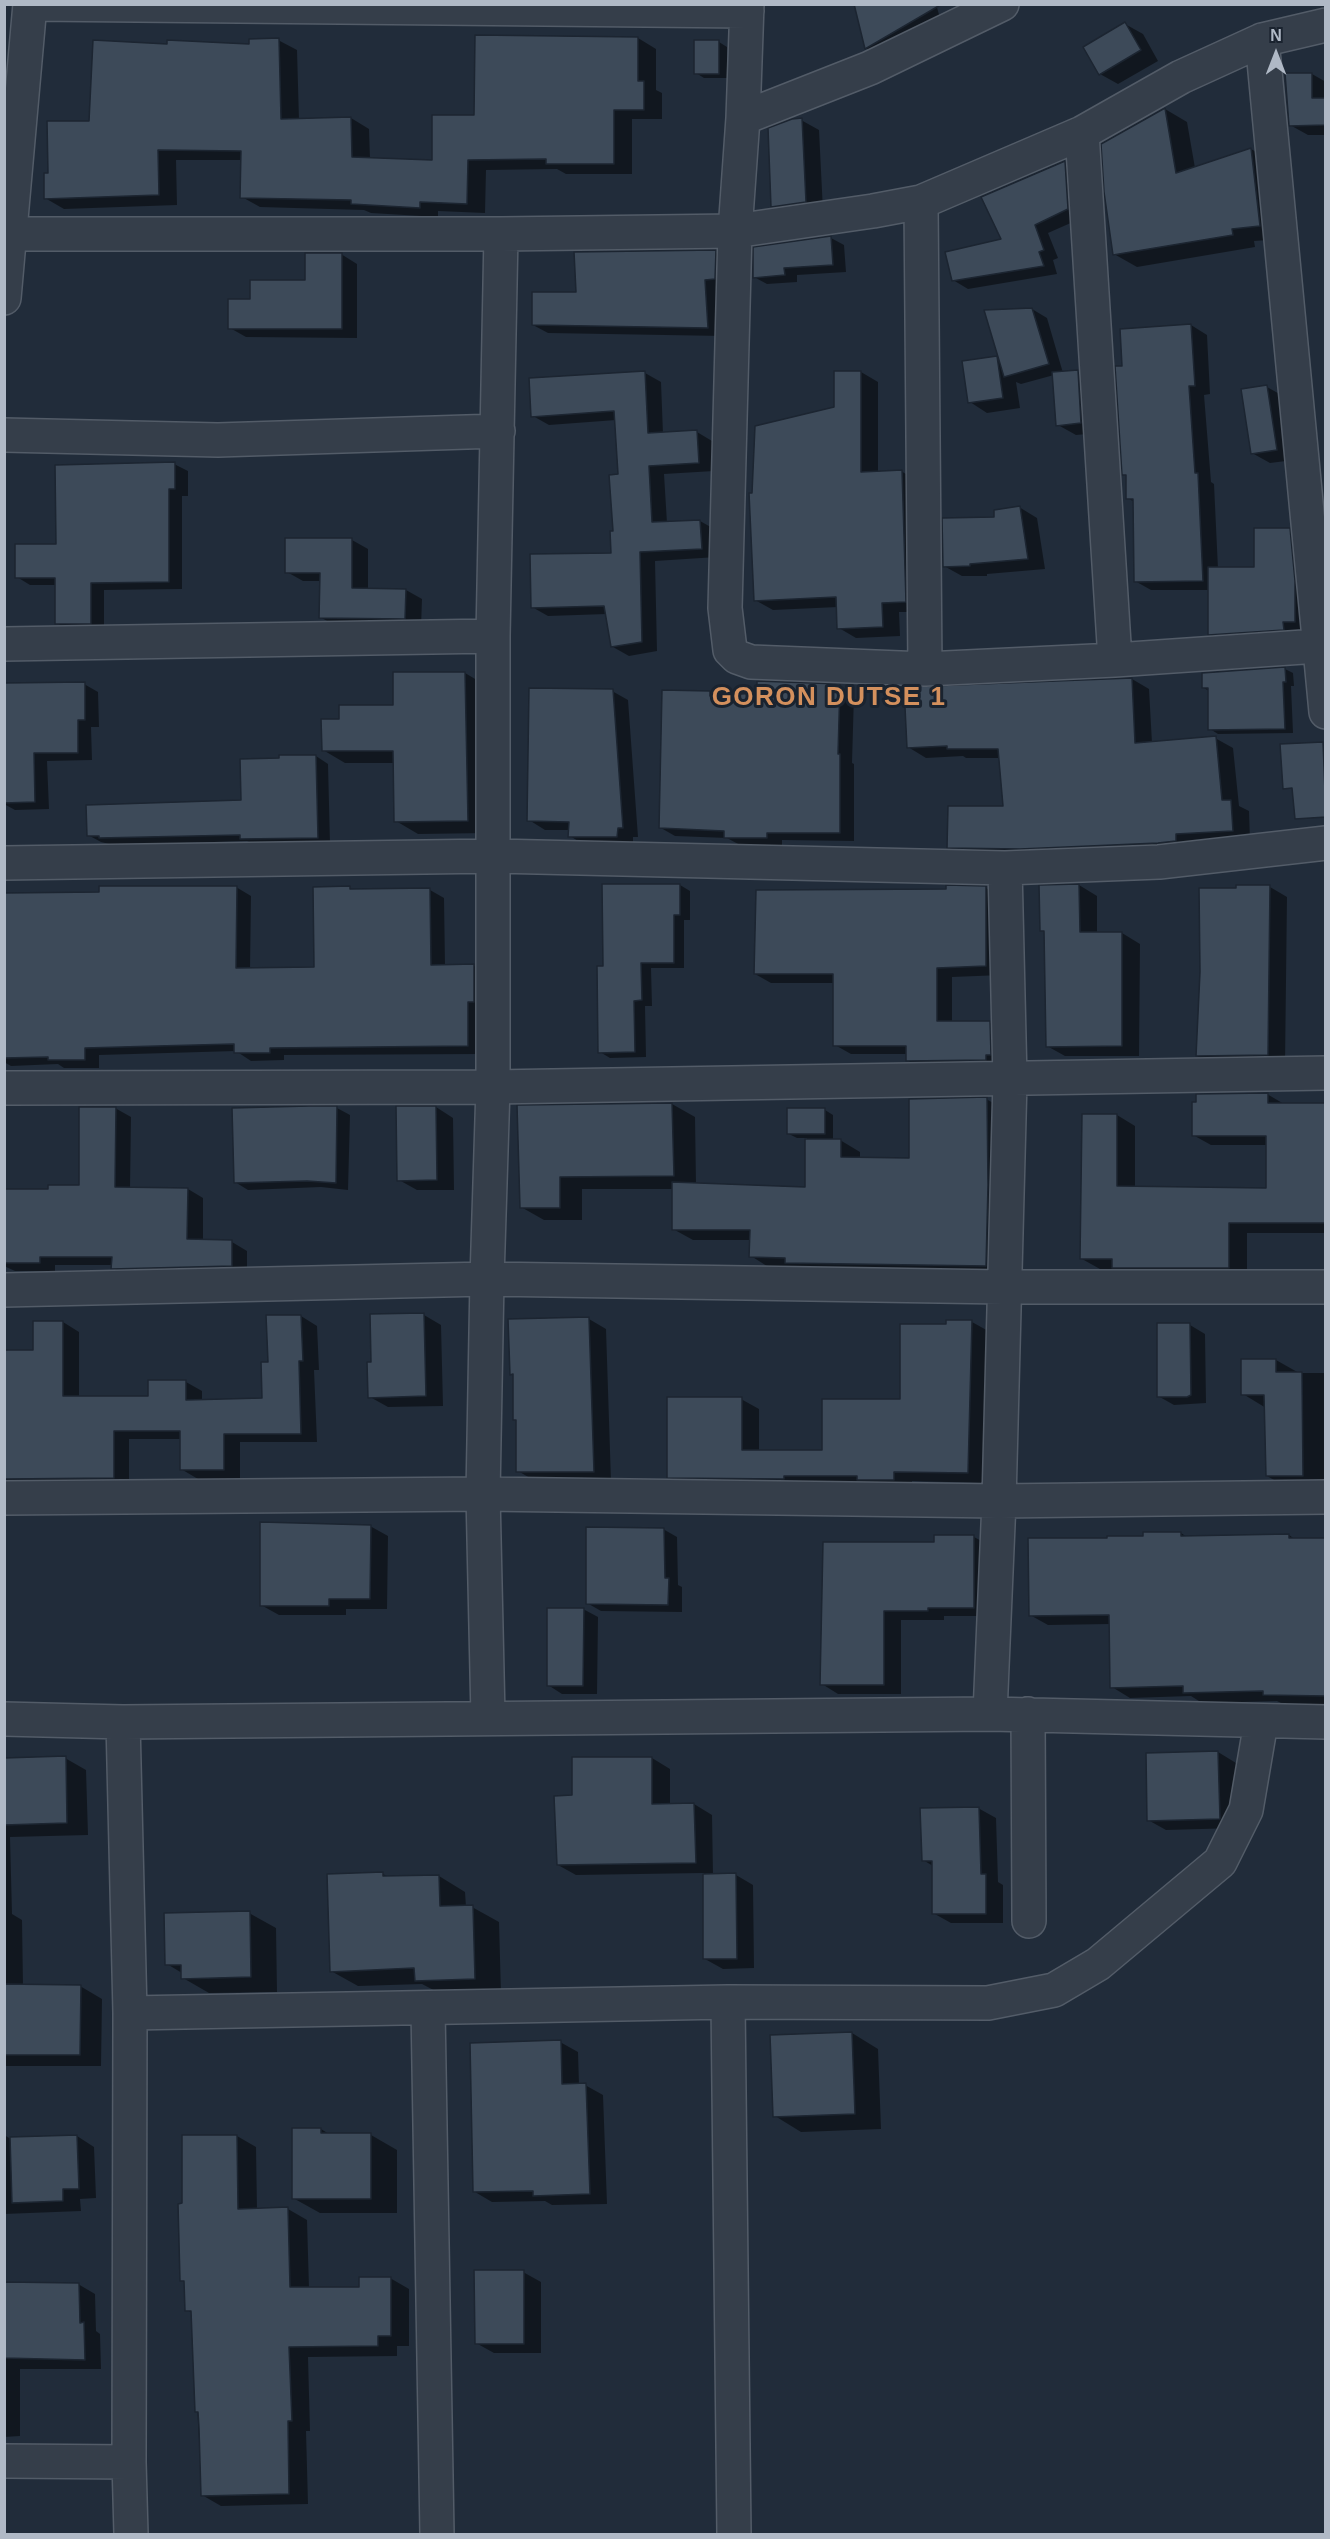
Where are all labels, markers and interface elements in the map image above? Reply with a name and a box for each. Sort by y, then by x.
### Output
north arrow [1246,24,1306,84]
text: N [1270,27,1282,44]
district label: GORON DUTSE 1 [712,682,946,714]

